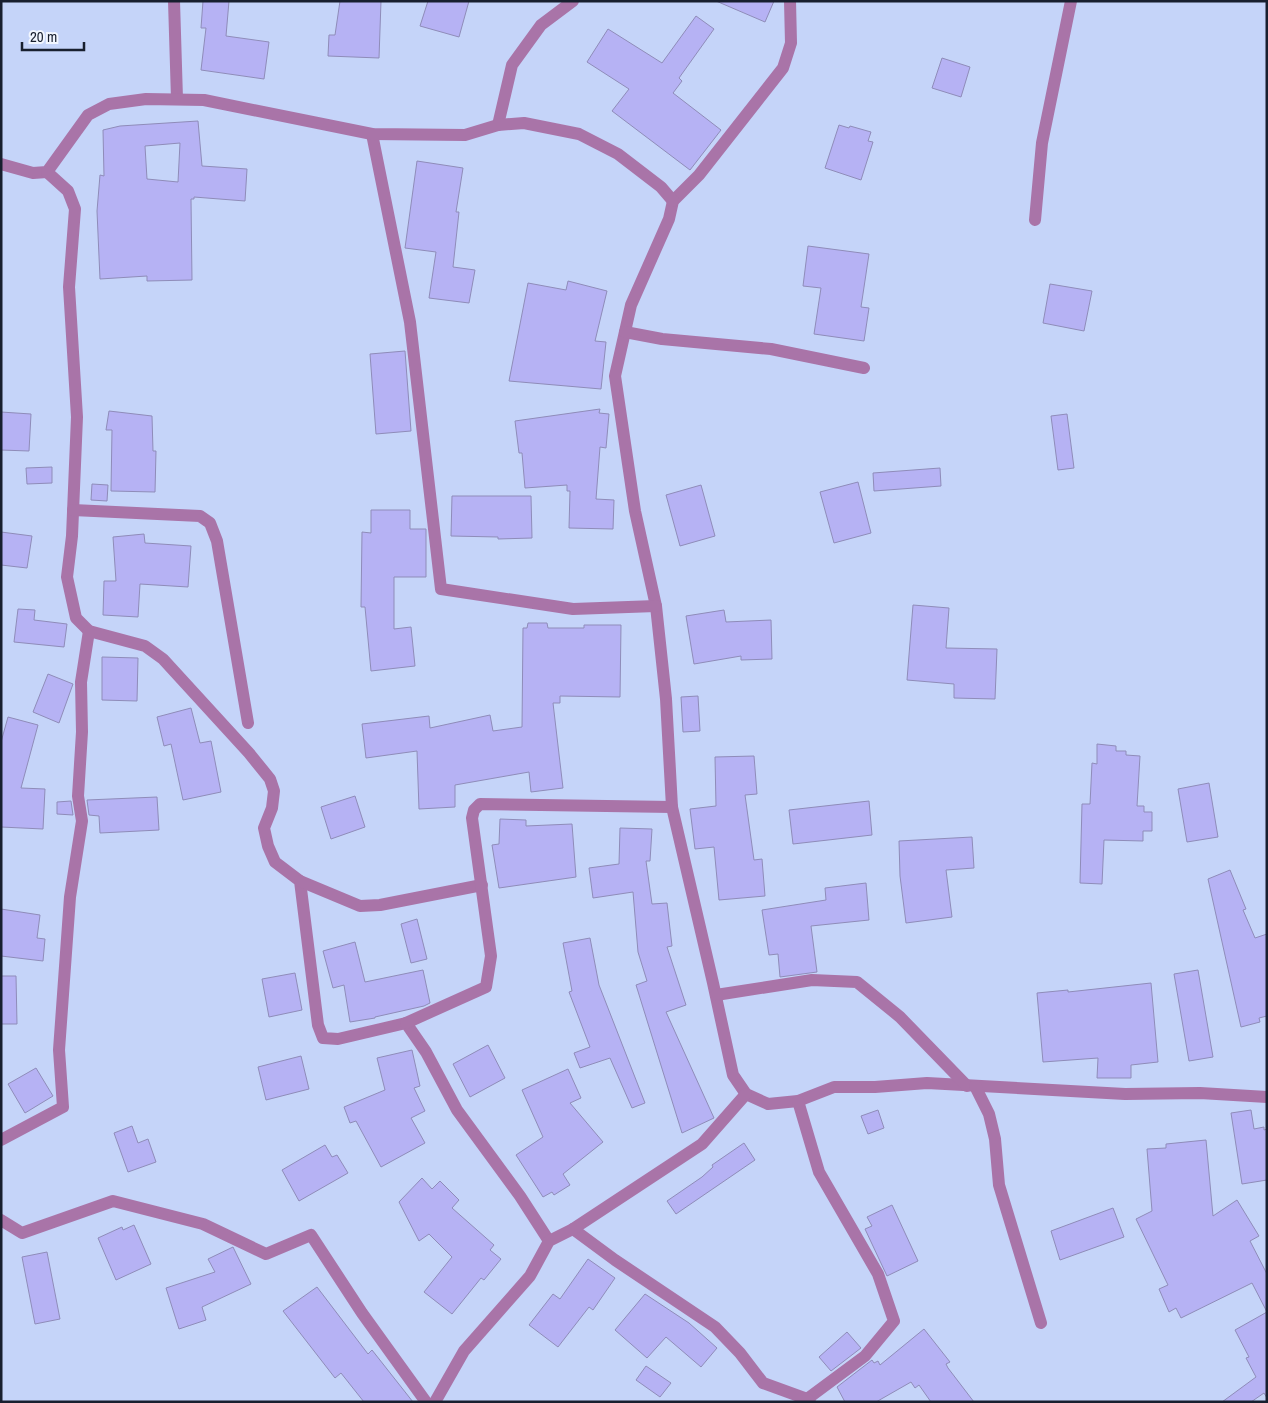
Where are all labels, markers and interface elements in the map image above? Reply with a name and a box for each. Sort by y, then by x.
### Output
scale bar [22,20,85,52]
text: 20 m [30,26,57,47]

